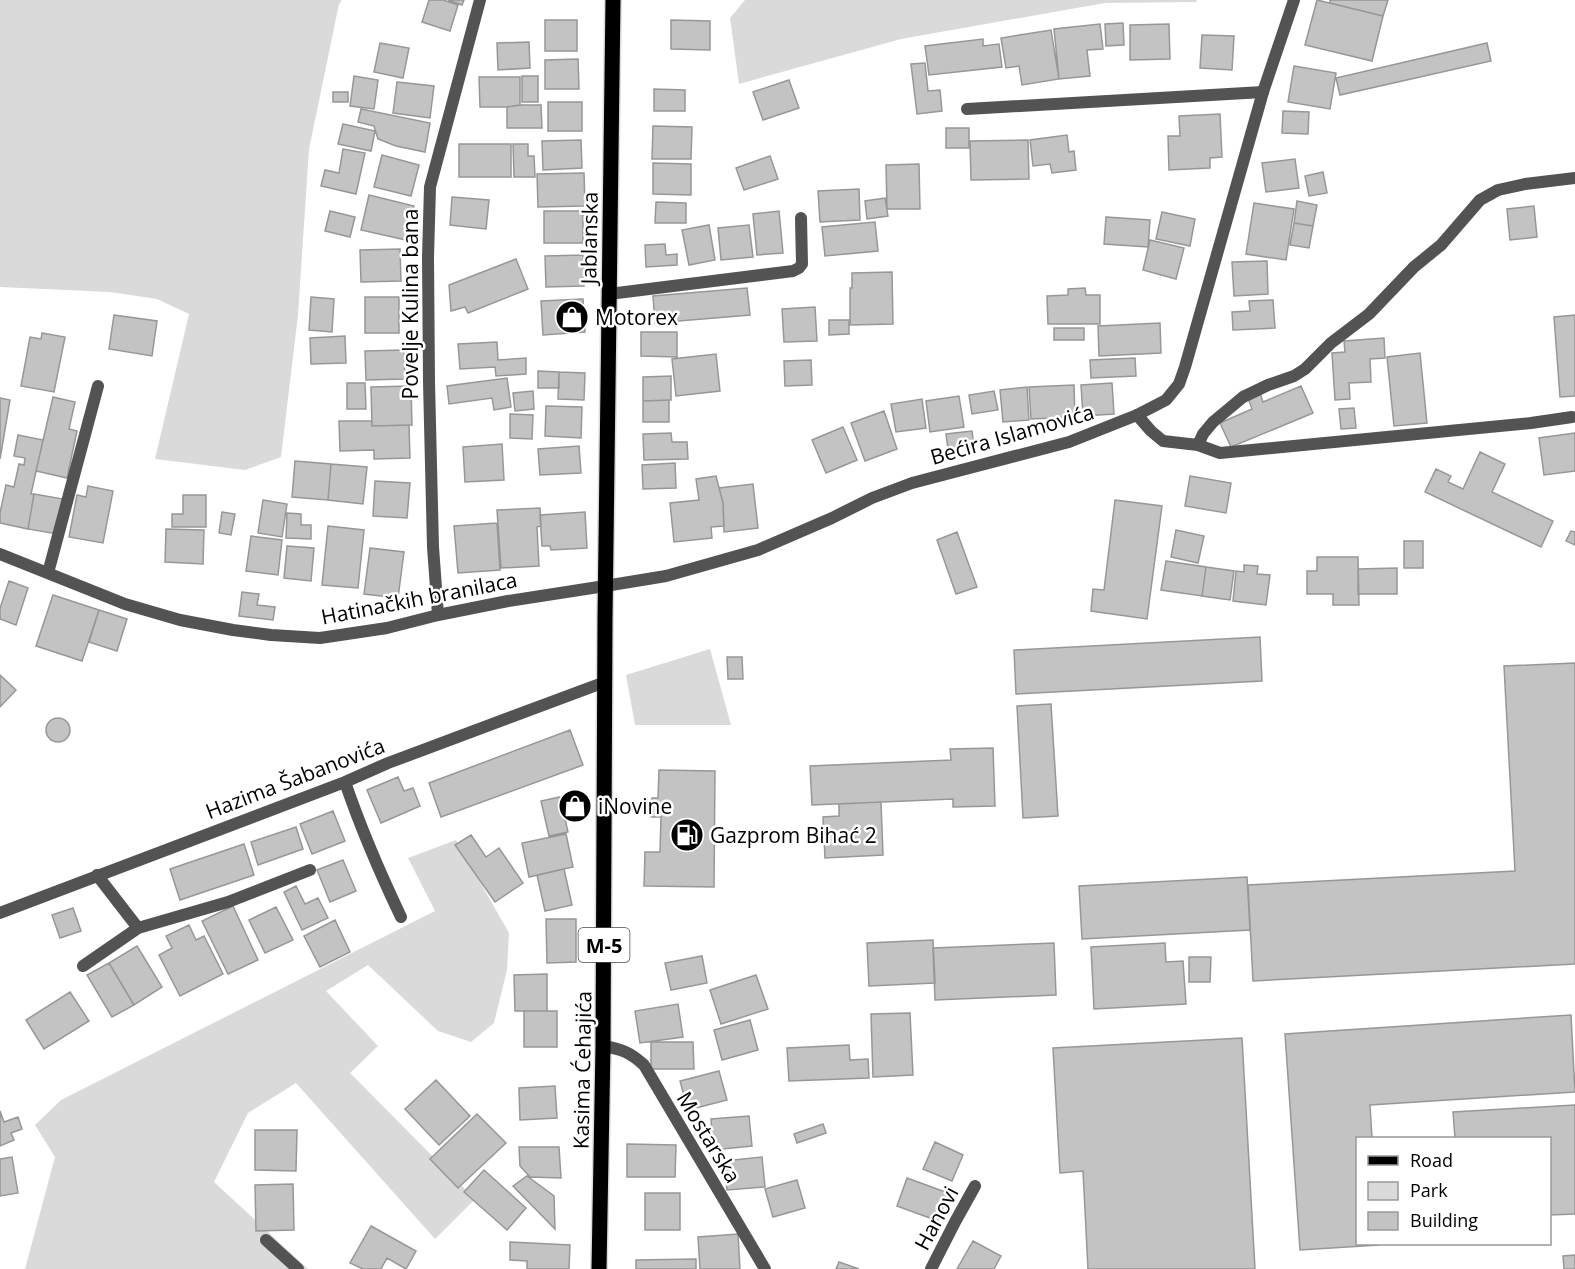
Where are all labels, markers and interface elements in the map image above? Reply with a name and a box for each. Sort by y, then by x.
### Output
street label: Jablanska [574,191,604,287]
street label: Povelje Kulina bana [396,209,424,399]
shop icon: Motorex [554,299,590,335]
place label: Motorex [595,303,678,331]
street label: Bećira Islamovića [927,397,1097,471]
street label: Hatinačkih branilaca [319,565,519,631]
street label: Hazima Šabanovića [201,731,389,825]
shop icon: iNovine [557,788,593,824]
place label: iNovine [598,792,672,820]
fuel station icon: Gazprom Bihać 2 [669,817,705,853]
place label: Gazprom Bihać 2 [710,821,877,849]
road number: M-5 [578,928,630,962]
street label: Kasima Ćehajića [567,991,597,1149]
street label: Mostarska [671,1086,747,1188]
legend [1356,1137,1551,1245]
text: Road [1410,1148,1453,1172]
text: Park [1410,1178,1448,1202]
street label: Hanovi [908,1181,964,1255]
text: Building [1410,1208,1478,1232]

